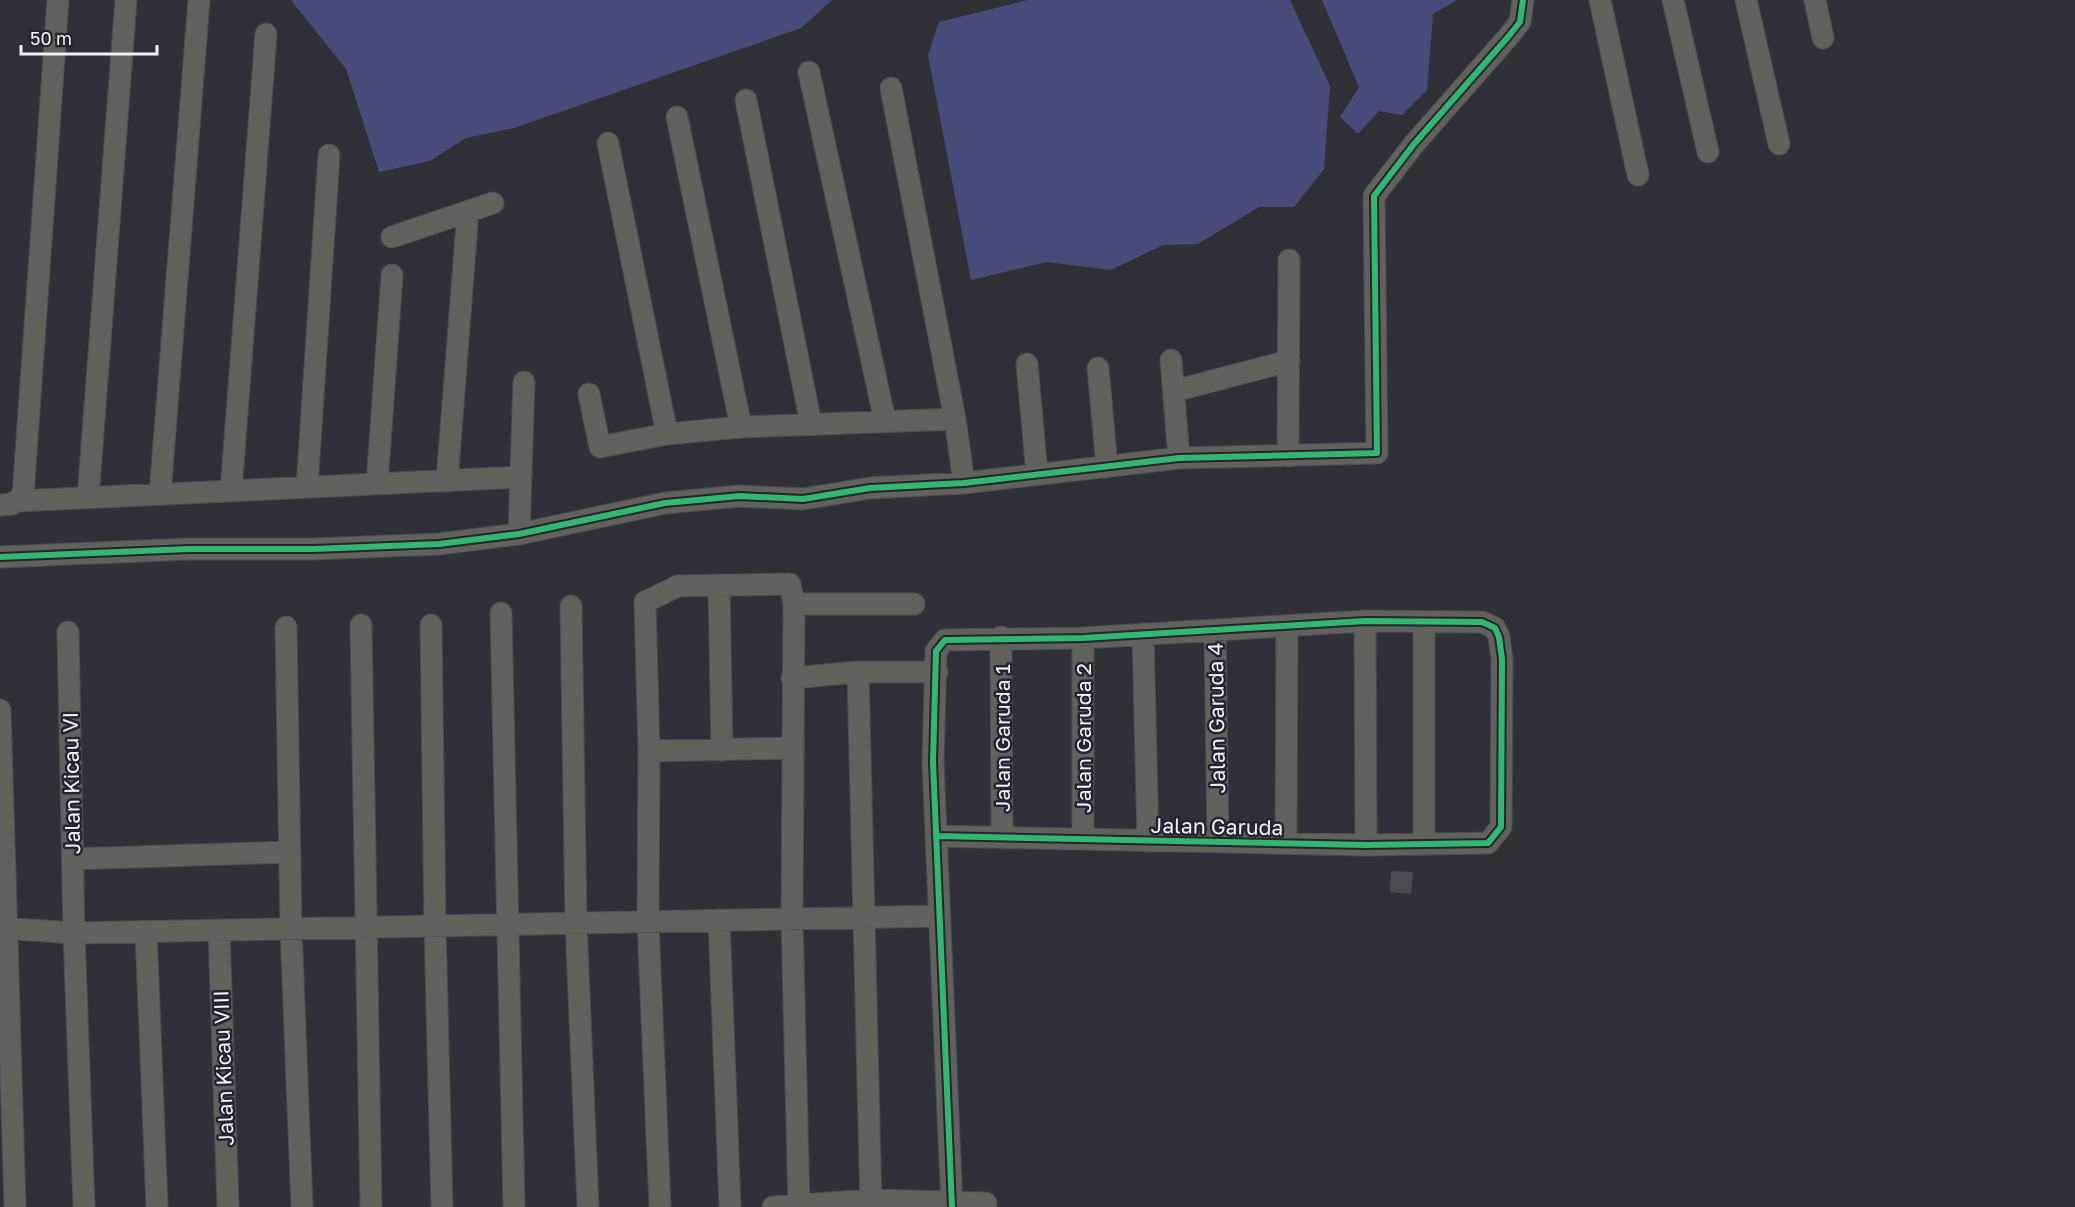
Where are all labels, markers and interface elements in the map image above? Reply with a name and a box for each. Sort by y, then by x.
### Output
scale bar [21,18,158,56]
text: 50 m [30,27,72,49]
street label: Jalan Garuda 4 [1202,642,1230,794]
street label: Jalan Garuda 2 [1070,663,1096,813]
street label: Jalan Garuda 1 [989,664,1015,812]
street label: Jalan Kicau VI [57,712,85,854]
street label: Jalan Garuda [1150,812,1284,840]
street label: Jalan Kicau VIII [207,990,239,1146]

